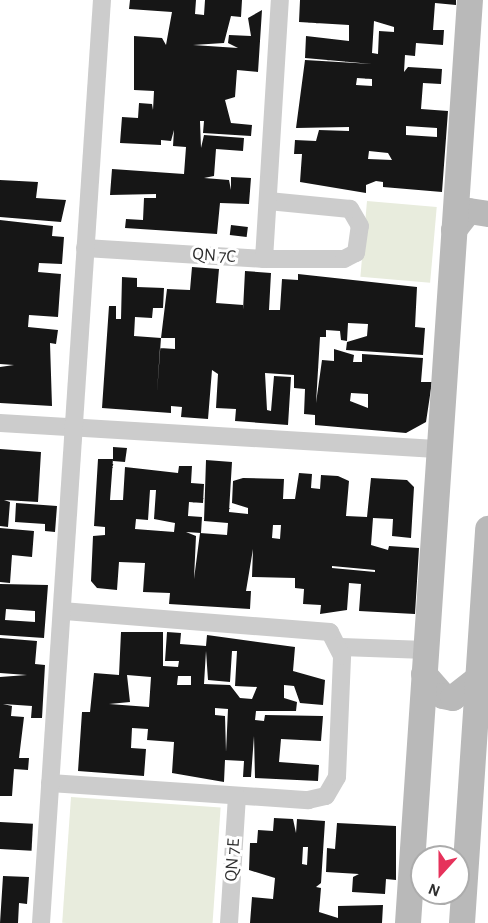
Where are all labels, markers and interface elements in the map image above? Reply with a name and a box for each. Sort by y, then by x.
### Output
street label: QN 7C [191,244,237,268]
street label: QN 7E [221,838,245,882]
north arrow [410,845,470,905]
text: N [426,880,442,899]

